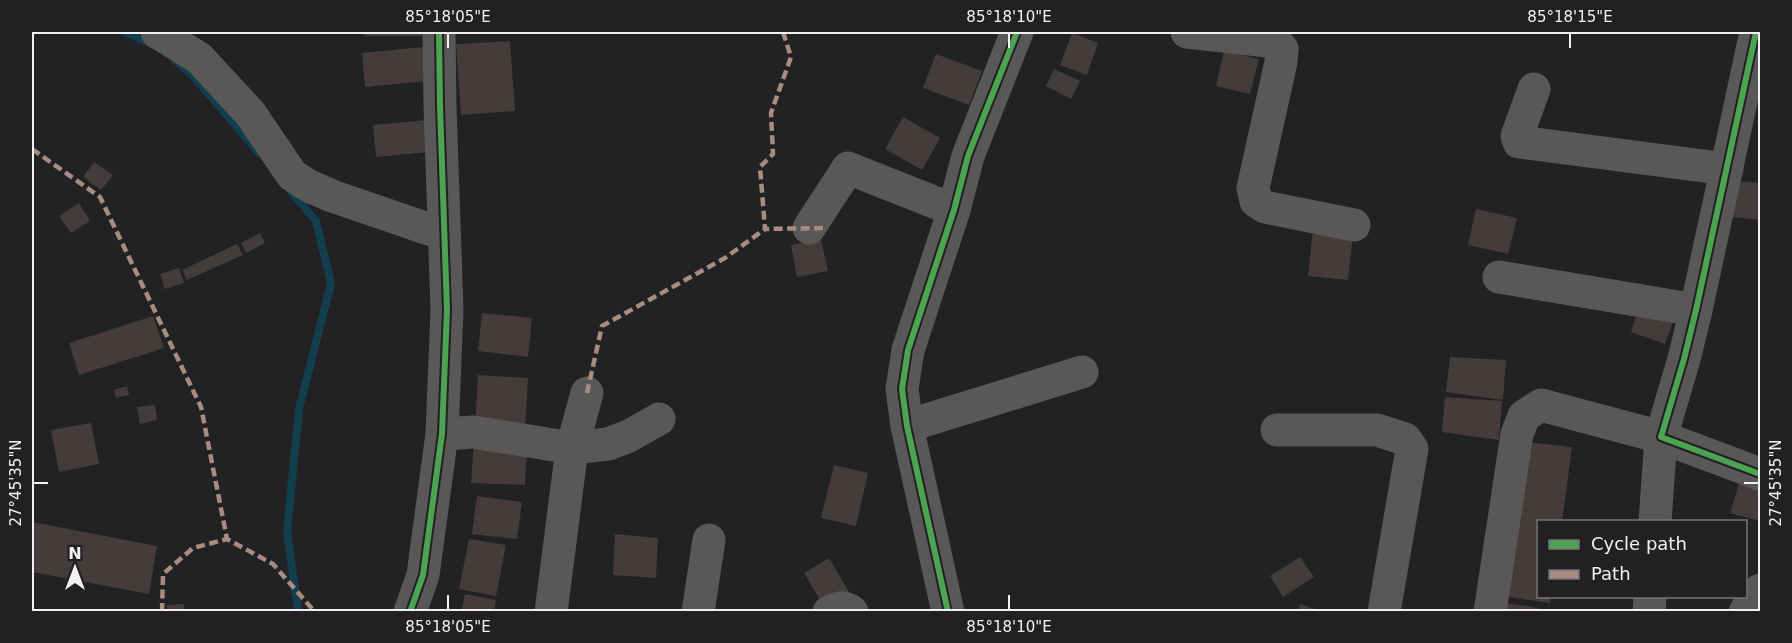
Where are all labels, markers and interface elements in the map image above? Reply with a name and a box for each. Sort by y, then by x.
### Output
text: 85°18'05"E [405,8,491,26]
text: 85°18'10"E [966,8,1052,26]
text: 85°18'15"E [1527,8,1613,26]
text: 27°45'35"N [7,439,25,527]
text: 27°45'35"N [1767,439,1785,527]
legend [1537,520,1747,598]
text: Cycle path [1591,533,1687,554]
north arrow [45,538,105,598]
text: N [68,544,82,563]
text: Path [1591,563,1631,584]
text: 85°18'05"E [405,618,491,636]
text: 85°18'10"E [966,618,1052,636]

